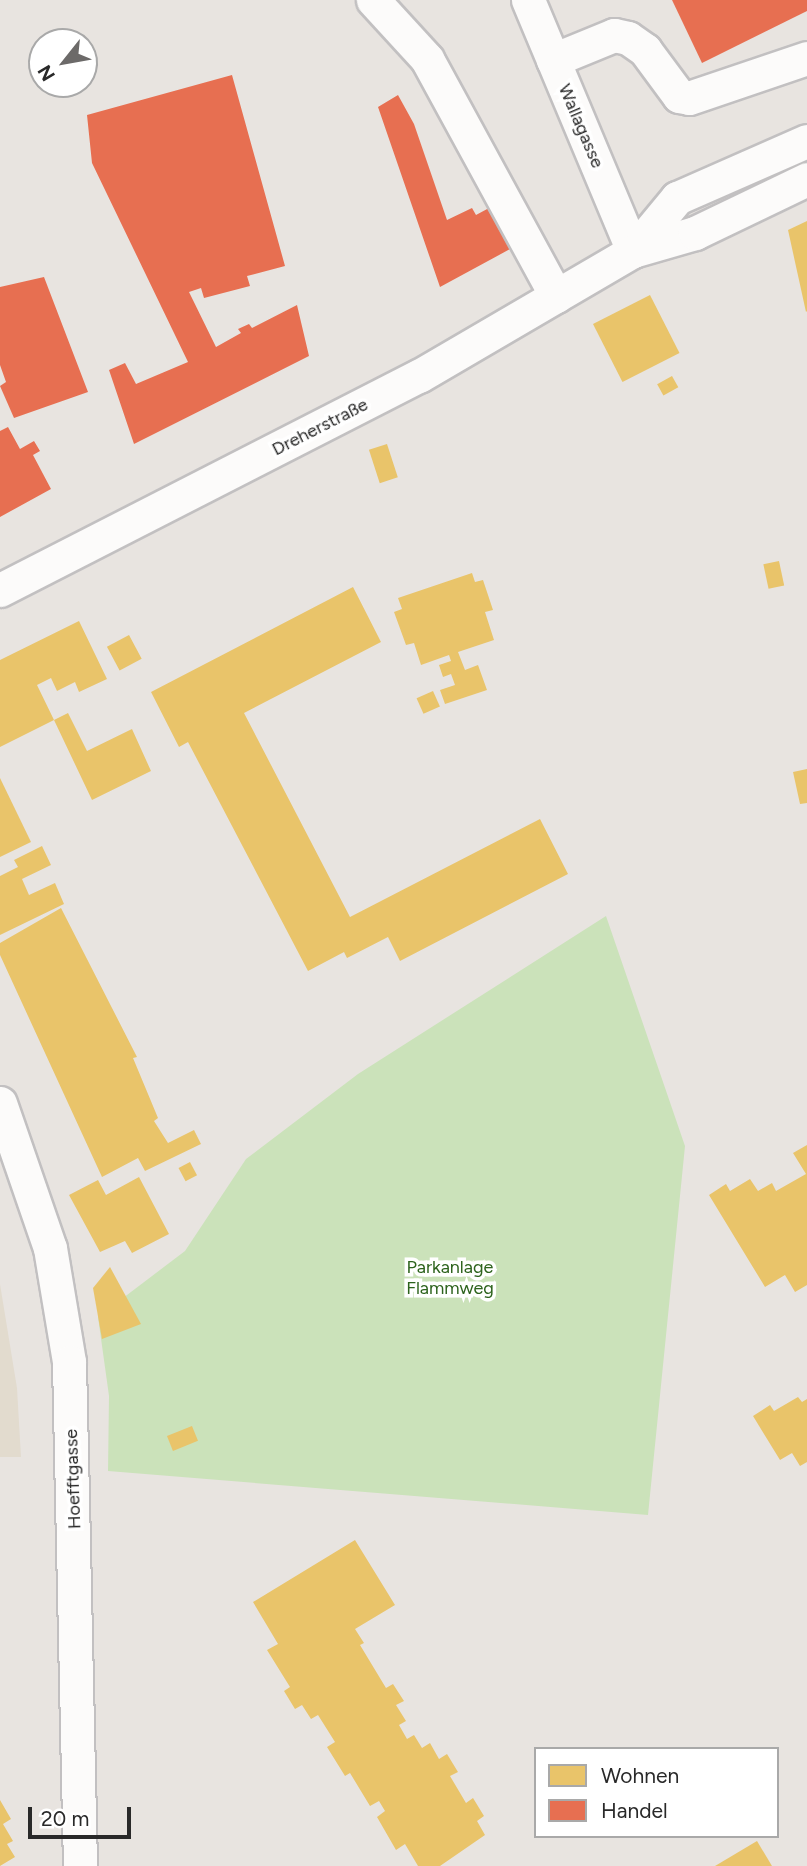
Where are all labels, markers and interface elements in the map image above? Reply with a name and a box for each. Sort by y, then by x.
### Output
north arrow [28,28,98,98]
text: N [33,61,60,85]
street label: Wallagasse [554,81,608,171]
street label: Dreherstraße [268,394,372,460]
park label: Parkanlage Flammweg [406,1257,494,1300]
street label: Hoefftgasse [60,1429,86,1529]
legend [534,1747,779,1838]
text: Wohnen [601,1763,679,1788]
scale bar [32,1792,135,1836]
text: Handel [601,1798,668,1823]
text: 20 m [41,1806,89,1831]

